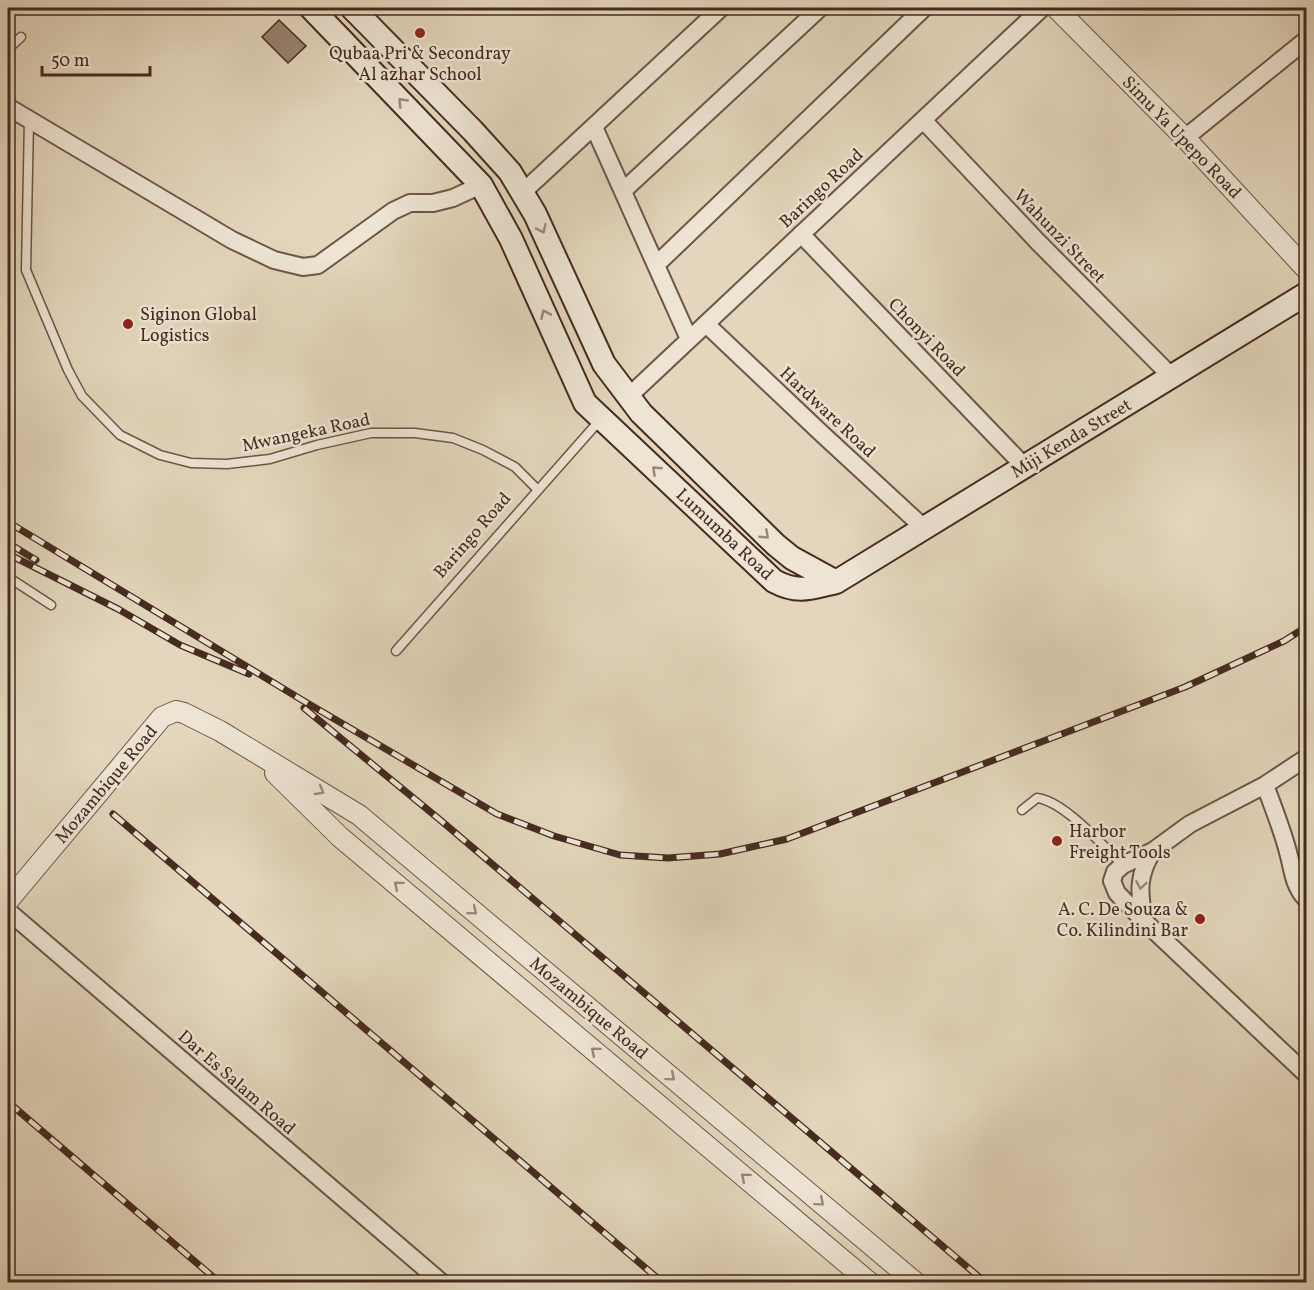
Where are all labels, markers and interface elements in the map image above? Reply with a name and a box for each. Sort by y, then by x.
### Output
marker: Qubaa Pri & Secondray Al azhar School [413,26,427,40]
scale bar [42,39,150,77]
place label: Qubaa Pri & Secondray Al azhar School [329,42,511,88]
text: 50 m [51,49,90,74]
street label: Simu Ya Upepo Road [1116,71,1246,205]
one-way arrow [398,98,409,108]
street label: Baringo Road [774,144,870,235]
street label: Wahunzi Street [1007,184,1110,290]
one-way arrow [535,223,547,234]
street label: Chonyi Road [882,293,970,383]
place label: Siginon Global Logistics [140,303,257,349]
one-way arrow [540,310,552,321]
marker: Siginon Global Logistics [121,317,135,331]
street label: Hardware Road [773,362,881,464]
street label: Miji Kenda Street [1007,393,1137,485]
street label: Mwangeka Road [240,408,373,459]
one-way arrow [653,466,664,477]
street label: Lumumba Road [670,483,778,587]
street label: Baringo Road [429,487,518,585]
one-way arrow [759,528,769,539]
street label: Mozambique Road [50,720,164,850]
one-way arrow [314,784,324,796]
place label: Harbor Freight Tools [1069,820,1171,866]
marker: Harbor Freight Tools [1050,834,1064,848]
one-way arrow [1135,880,1147,889]
one-way arrow [394,882,405,893]
place label: A. C. De Souza & Co. Kilindini Bar [1057,898,1188,944]
one-way arrow [466,904,477,915]
marker: A. C. De Souza & Co. Kilindini Bar [1193,912,1207,926]
street label: Mozambique Road [523,952,653,1066]
street label: Dar Es Salam Road [172,1025,300,1141]
one-way arrow [591,1048,602,1059]
one-way arrow [664,1070,675,1081]
one-way arrow [741,1173,752,1184]
one-way arrow [813,1195,824,1206]

